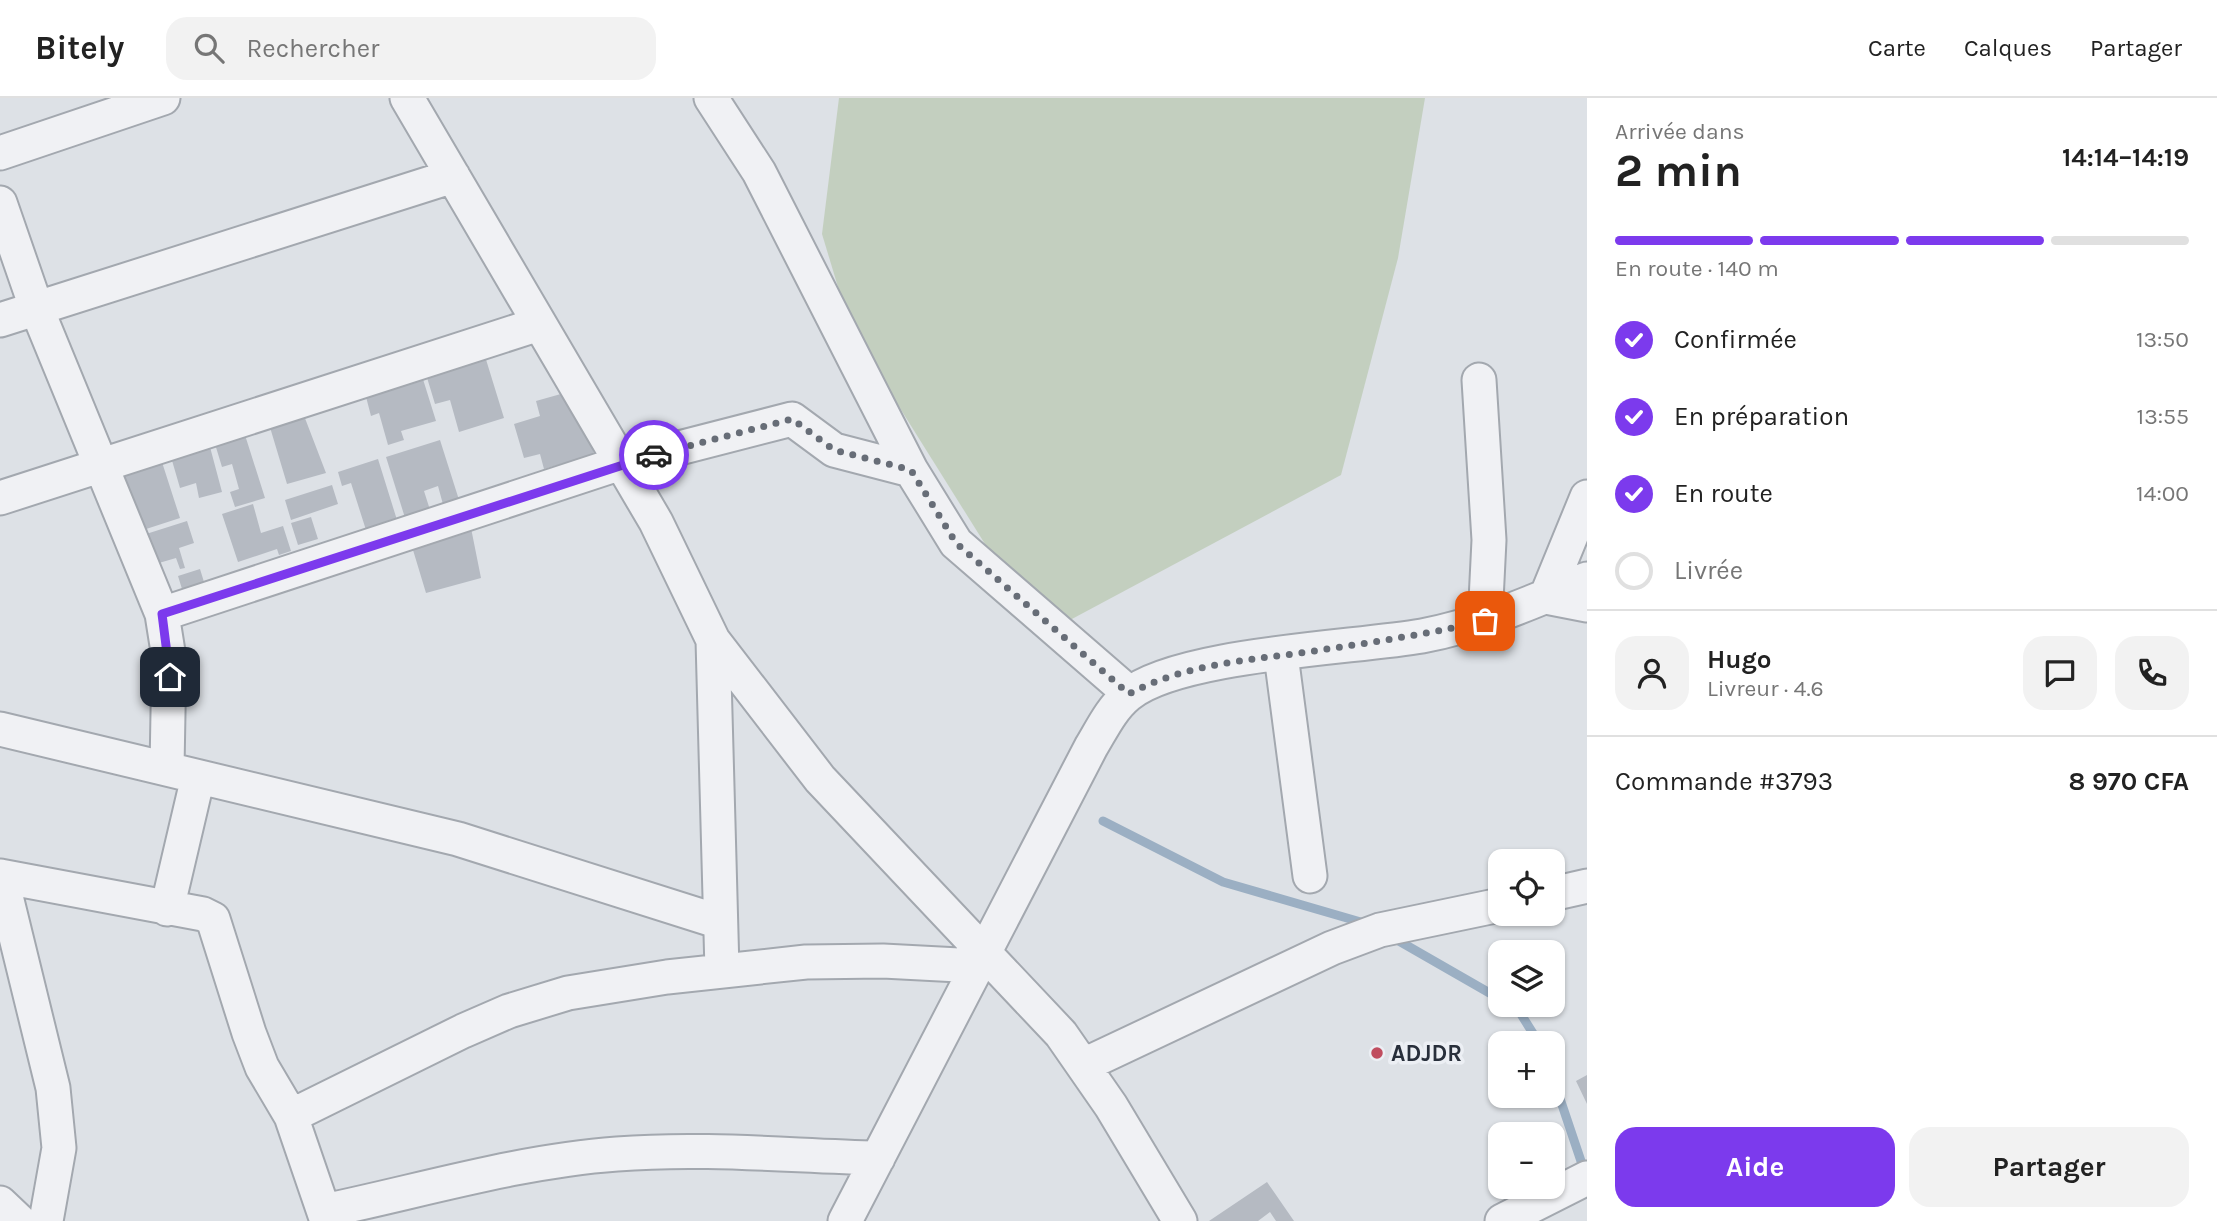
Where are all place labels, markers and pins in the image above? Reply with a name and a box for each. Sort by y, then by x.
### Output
pin [1455,591,1515,651]
pin [140,647,200,707]
place label: ADJDR [1391,1040,1462,1067]
marker: ADJDR [1369,1045,1385,1061]

